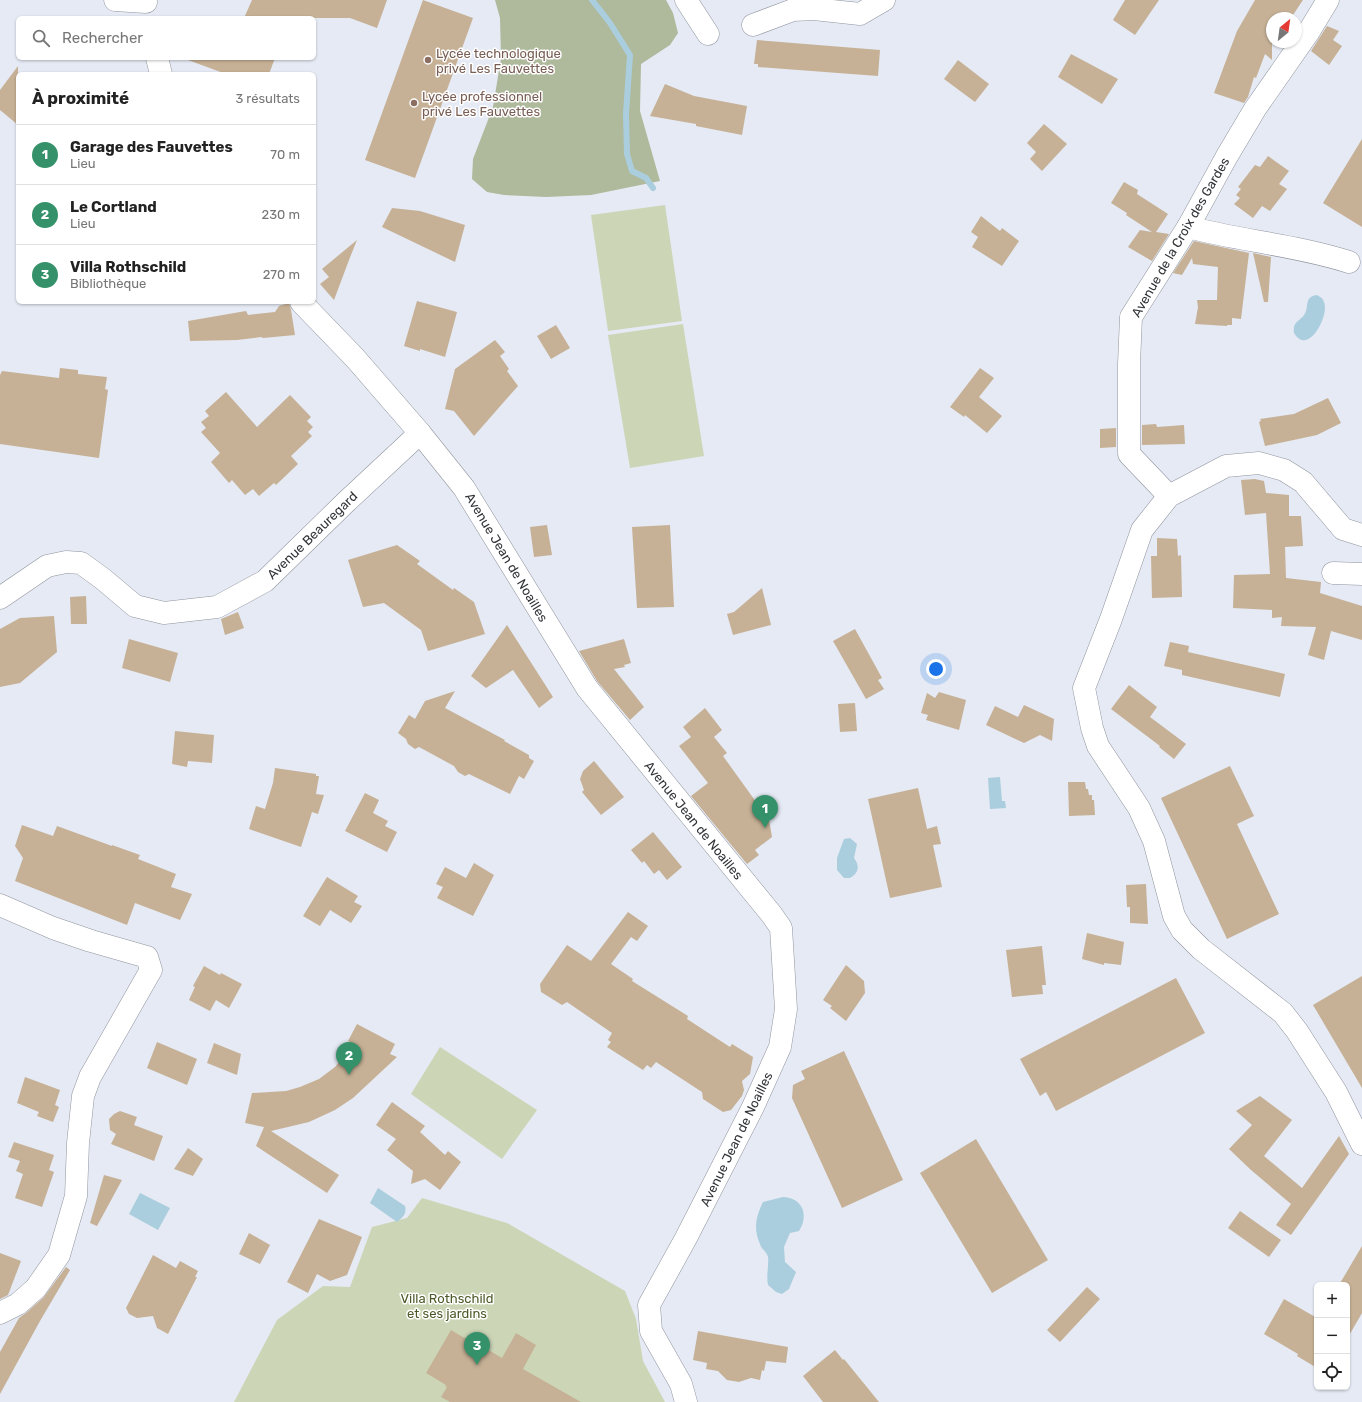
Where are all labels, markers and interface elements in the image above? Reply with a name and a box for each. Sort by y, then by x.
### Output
north arrow [1266,12,1302,48]
search box [16,16,316,60]
icon: search [30,27,52,49]
text: Rechercher [62,29,143,47]
place label: Lycée technologique privé Les Fauvettes [436,46,561,76]
marker: Lycée technologique privé Les Fauvettes [423,55,433,65]
text: À proximité [32,88,129,108]
place label: Lycée professionnel privé Les Fauvettes [422,89,542,119]
text: 3 résultats [235,91,300,106]
marker: Lycée professionnel privé Les Fauvettes [409,98,419,108]
text: Garage des Fauvettes [70,138,233,156]
text: 1 [42,147,48,162]
text: 70 m [270,147,300,162]
street label: Avenue de la Croix des Gardes [1128,154,1233,320]
text: Lieu [70,156,96,171]
text: Le Cortland [70,198,157,216]
text: 2 [41,207,49,222]
text: 230 m [262,207,300,222]
text: Lieu [70,216,96,231]
text: Villa Rothschild [70,258,186,276]
text: 3 [41,267,49,282]
text: 270 m [263,267,300,282]
text: Bibliothèque [70,276,146,291]
street label: Avenue Beauregard [264,489,361,583]
street label: Avenue Jean de Noailles [462,490,551,625]
your location [926,659,946,679]
street label: Avenue Jean de Noailles [641,758,746,883]
pin: 1 [752,795,778,828]
pin: 2 [336,1042,362,1075]
street label: Avenue Jean de Noailles [697,1069,776,1209]
map controls [1314,1282,1350,1390]
button: + [1314,1282,1350,1318]
park label: Villa Rothschild et ses jardins [401,1291,493,1321]
button: − [1314,1318,1350,1354]
pin: 3 [464,1332,490,1365]
button: locate [1314,1354,1350,1390]

